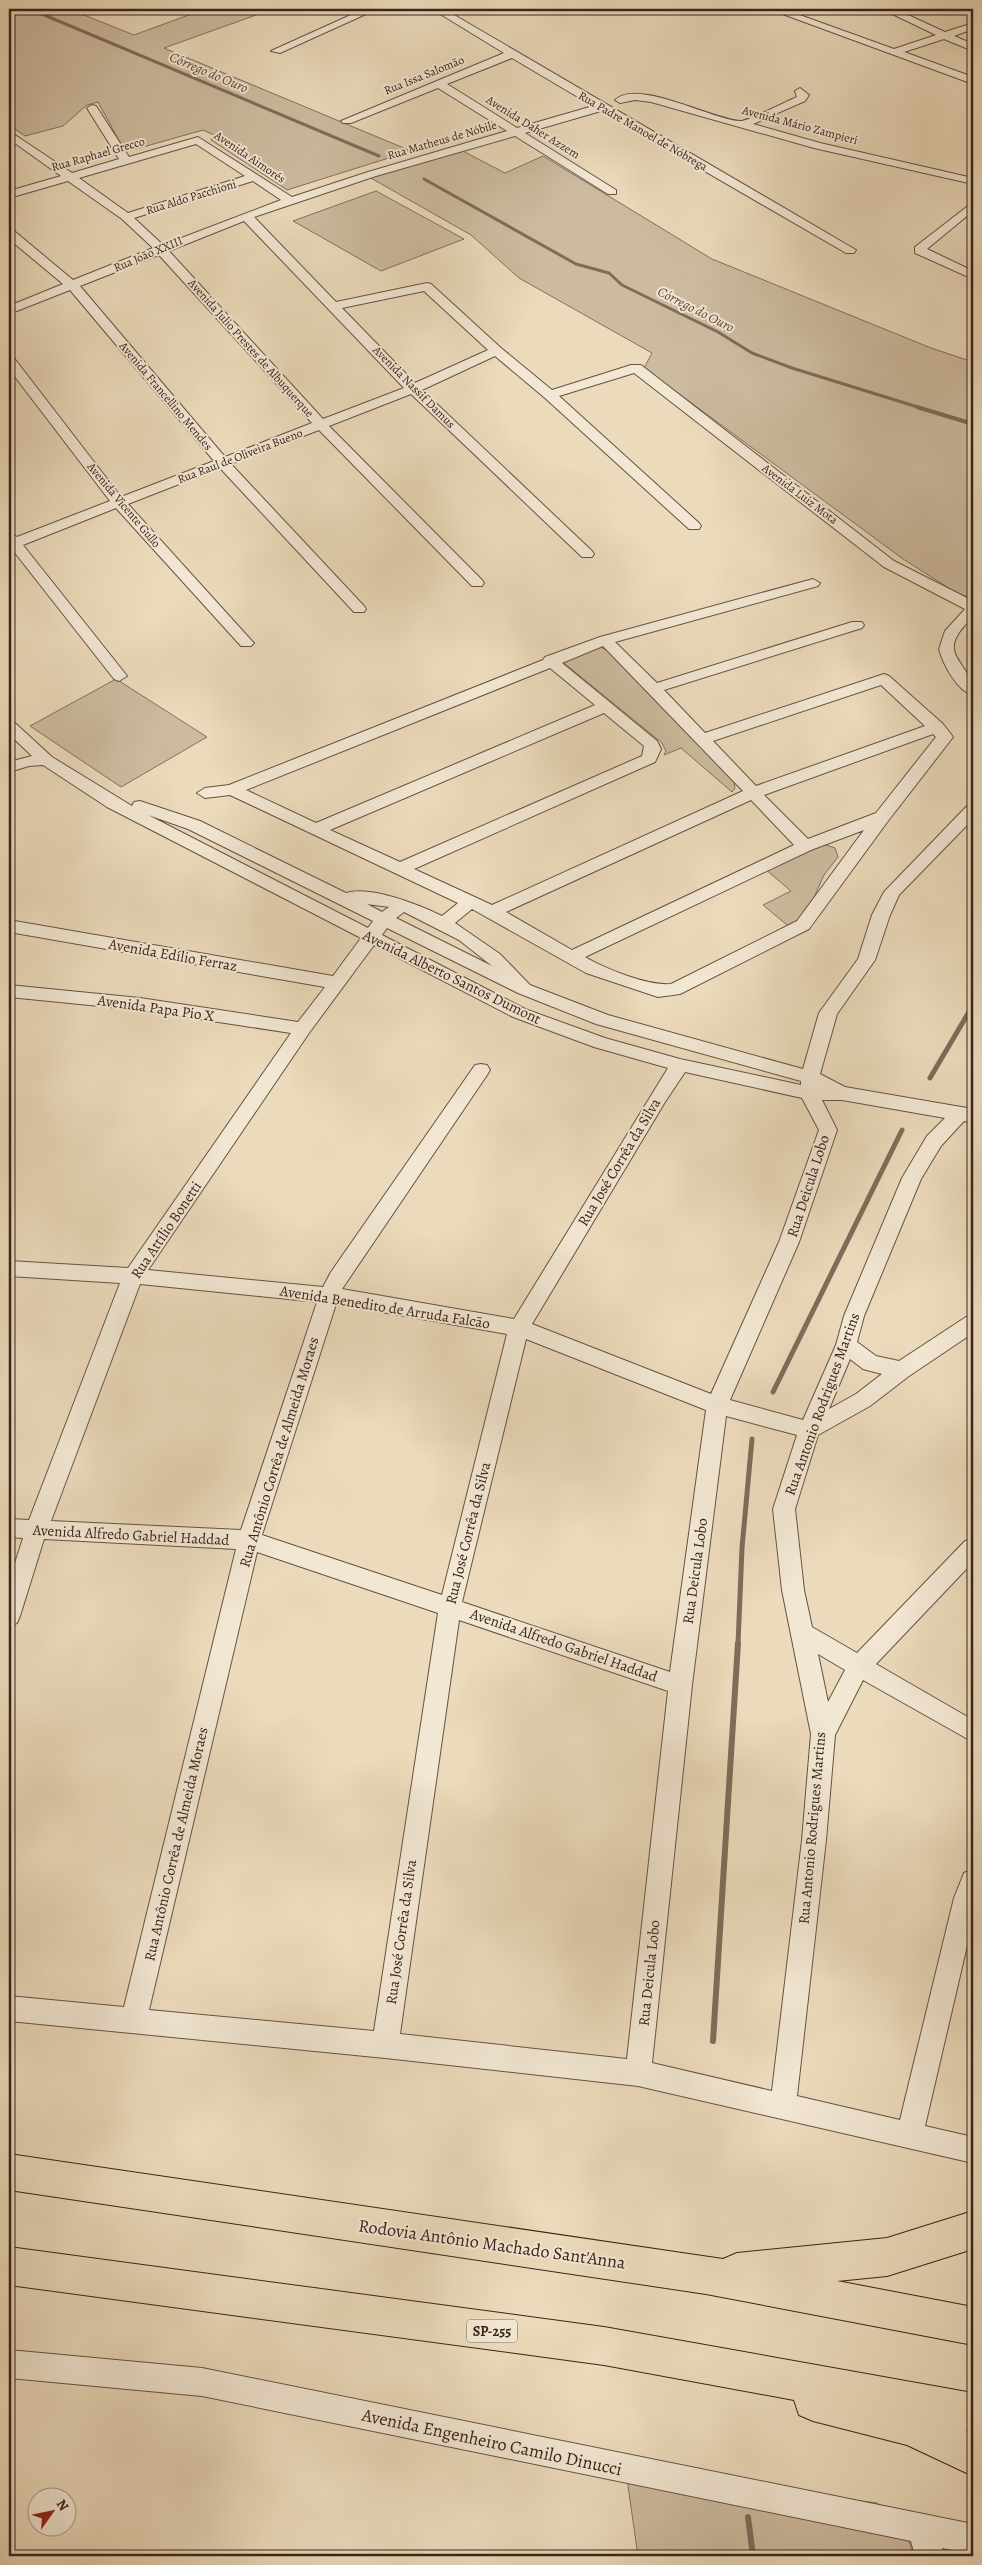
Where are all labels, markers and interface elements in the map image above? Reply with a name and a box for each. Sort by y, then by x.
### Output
water label: Córrego do Ouro [167,47,251,98]
street label: Rua Issa Salomão [381,52,467,98]
street label: Rua Padre Manoel de Nóbrega [575,87,711,175]
street label: Avenida Daher Azzem [482,91,583,162]
street label: Avenida Mário Zampieri [739,102,860,148]
street label: Rua Matheus de Nóbile [386,117,498,163]
street label: Avenida Aimorés [211,127,289,187]
street label: Rua Raphael Grecco [49,133,147,175]
street label: Rua Aldo Pacchioni [144,176,238,218]
street label: Rua João XXIII [111,232,185,276]
street label: Avenida Julio Prestes de Albuquerque [184,275,318,421]
water label: Córrego do Ouro [654,282,738,337]
street label: Avenida Francellino Mendes [115,338,216,454]
street label: Avenida Nassif Damus [369,342,459,432]
street label: Rua Raul de Oliveira Bueno [175,425,305,487]
street label: Avenida Vicente Gullo [83,458,164,551]
street label: Avenida Luiz Mota [758,460,841,528]
street label: Avenida Alberto Santos Dumont [359,925,544,1029]
street label: Avenida Edílio Ferraz [106,934,239,976]
street label: Avenida Papa Pio X [95,990,216,1026]
street label: Rua José Corrêa da Silva [573,1094,665,1230]
street label: Rua Deicula Lobo [782,1132,834,1240]
street label: Rua Attílio Bonetti [126,1177,206,1283]
street label: Avenida Benedito de Arruda Falcão [278,1280,491,1333]
street label: Rua Antonio Rodrigues Martins [780,1310,864,1498]
street label: Rua Antônio Corrêa de Almeida Moraes [234,1334,324,1570]
street label: Rua José Corrêa da Silva [441,1460,495,1606]
street label: Rua Deicula Lobo [678,1517,712,1625]
street label: Avenida Alfredo Gabriel Haddad [31,1520,231,1550]
street label: Avenida Alfredo Gabriel Haddad [467,1603,661,1687]
street label: Rua Antônio Corrêa de Almeida Moraes [139,1725,213,1963]
street label: Rua Antonio Rodrigues Martins [794,1731,830,1925]
street label: Rua José Corrêa da Silva [381,1858,421,2006]
street label: Rua Deicula Lobo [633,1919,665,2027]
street label: Rodovia Antônio Machado Sant'Anna [357,2213,628,2275]
road number: SP-255 [467,2320,517,2342]
street label: Avenida Engenheiro Camilo Dinucci [359,2402,624,2481]
north arrow [28,2488,78,2538]
text: N [52,2496,73,2515]

